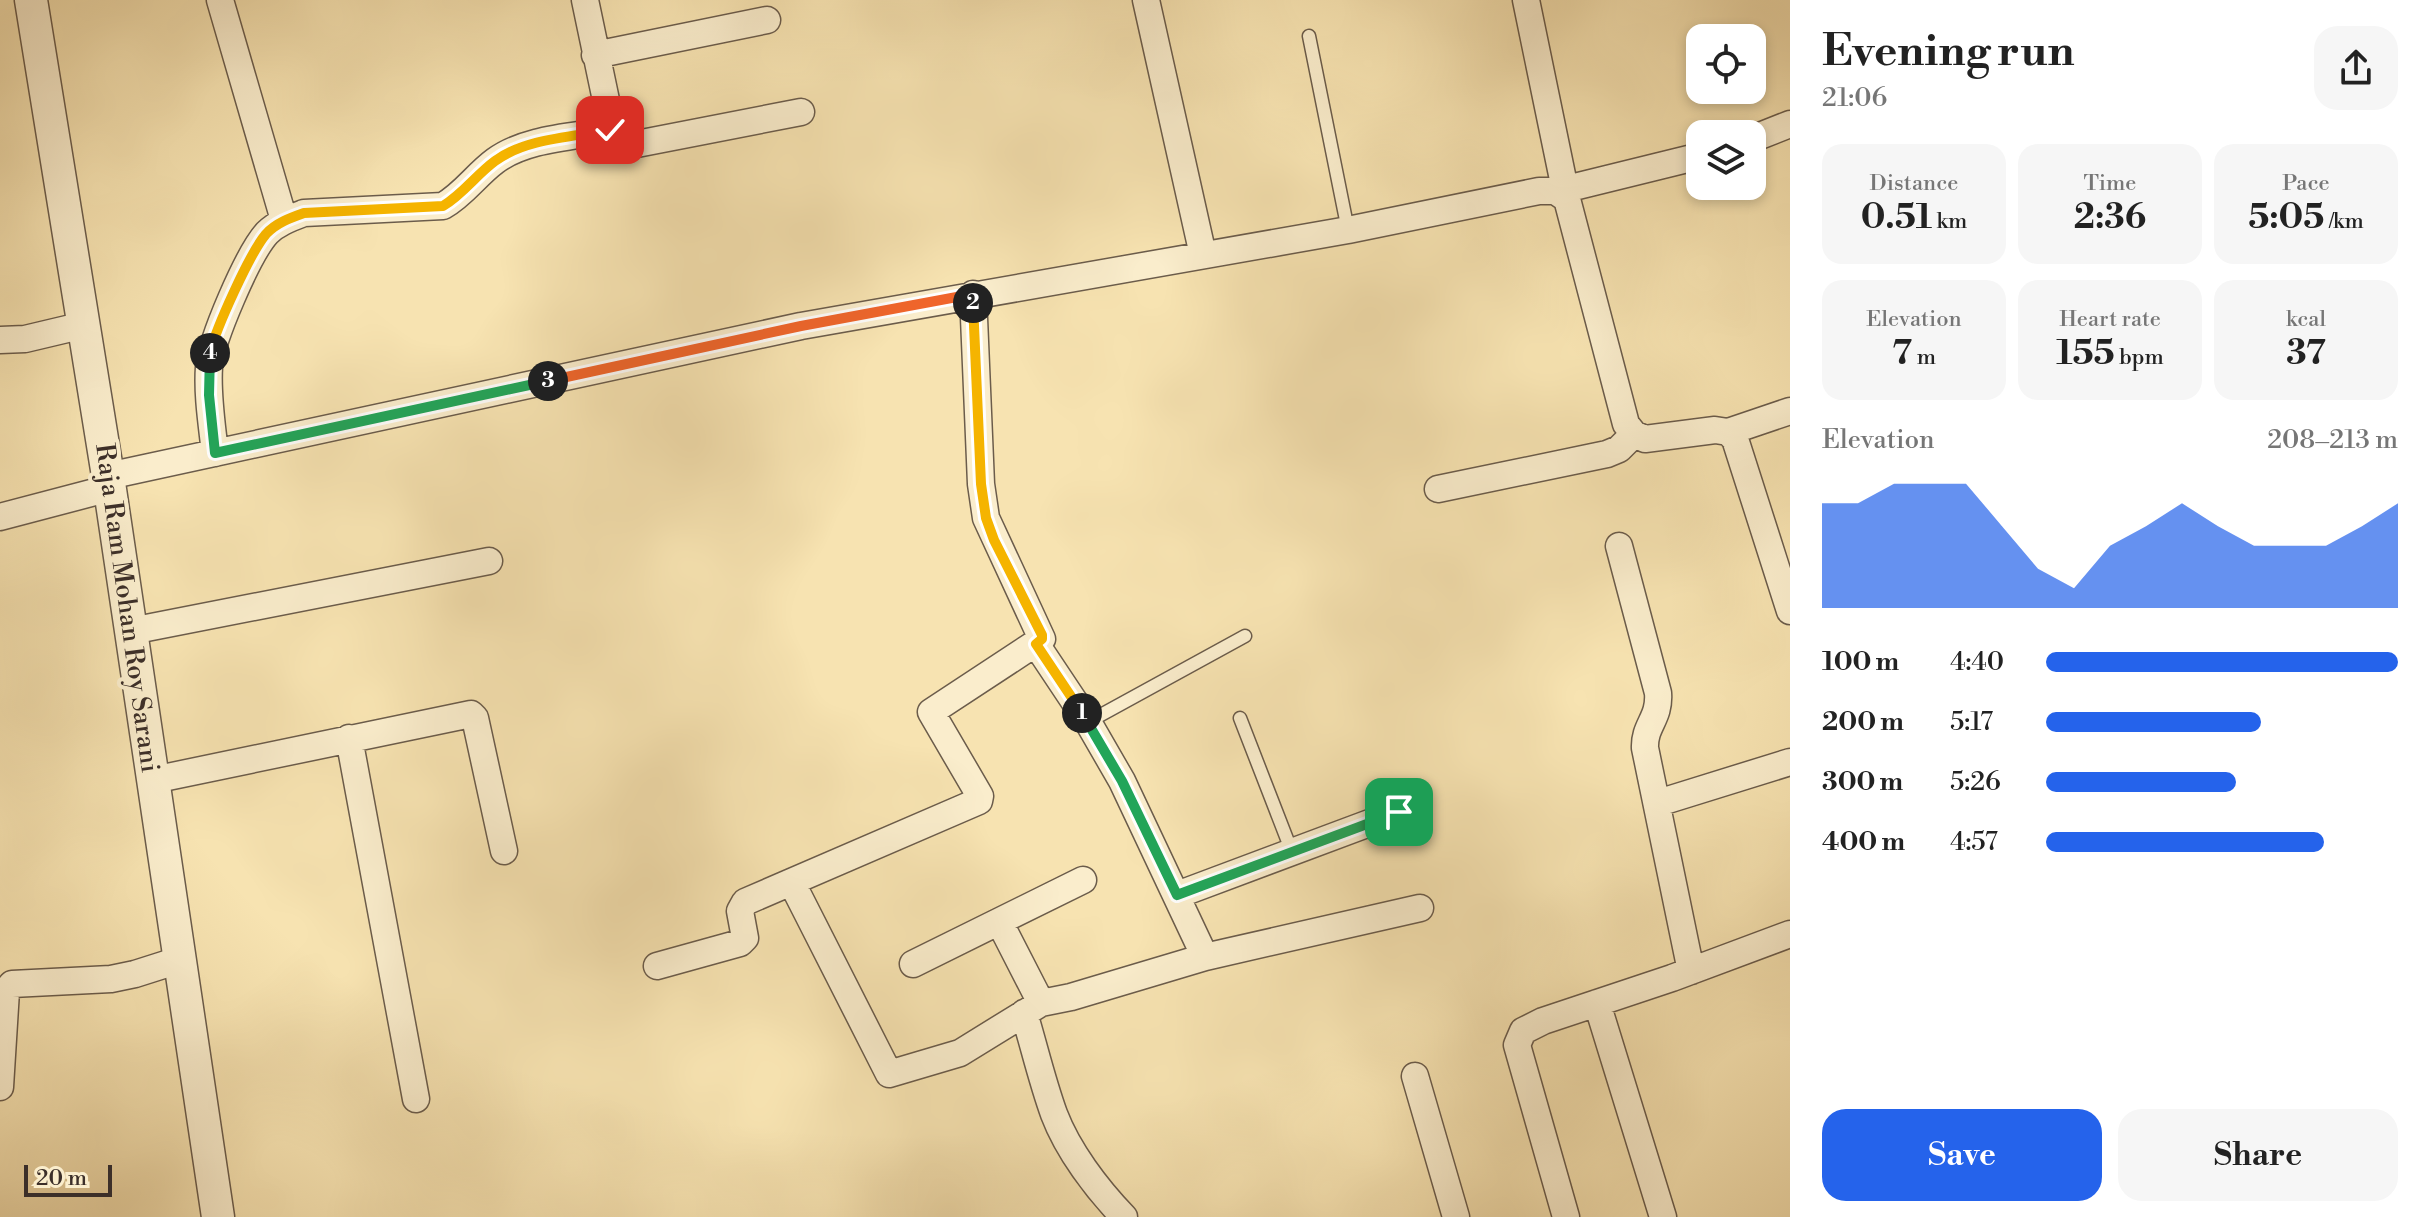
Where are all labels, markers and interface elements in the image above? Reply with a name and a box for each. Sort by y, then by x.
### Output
map controls [1686,24,1766,200]
button: locate [1686,24,1766,104]
text: Evening run [1822,24,2075,79]
button: share [2314,26,2398,110]
text: 21:06 [1822,82,1887,114]
pin [576,96,644,164]
icon: check [588,108,632,152]
button: layers [1686,120,1766,200]
text: Distance [1870,170,1958,197]
text: Time [2084,170,2136,197]
text: Pace [2282,170,2330,197]
text: 0.51 [1861,197,1932,239]
text: 2:36 [2074,197,2146,239]
text: 5:05 [2248,197,2324,239]
text: km [1932,208,1967,235]
text: /km [2324,208,2364,235]
pin: 2 [953,283,993,323]
text: 2 [966,289,980,316]
text: Elevation [1866,306,1962,333]
text: Heart rate [2059,306,2161,333]
text: kcal [2286,306,2326,333]
pin: 4 [190,333,230,373]
text: 7 [1892,333,1912,375]
text: 155 [2056,333,2115,375]
text: 37 [2286,333,2326,375]
text: 4 [203,339,217,366]
text: m [1912,344,1936,371]
text: bpm [2115,344,2164,371]
pin: 3 [528,361,568,401]
text: 3 [541,367,555,394]
text: Elevation [1822,424,1935,456]
text: 208–213 m [2267,424,2398,456]
street label: Raja Ram Mohan Roy Sarani [88,441,166,775]
text: 100 m [1822,646,1899,678]
text: 4:40 [1950,646,2004,678]
pin: 1 [1062,693,1102,733]
text: 1 [1077,699,1087,726]
text: 200 m [1822,706,1904,738]
text: 5:17 [1950,706,1993,738]
text: 300 m [1822,766,1903,798]
text: 5:26 [1950,766,2001,798]
pin [1365,778,1433,846]
icon: arrive [1377,790,1421,834]
text: 400 m [1822,826,1905,858]
text: 4:57 [1950,826,1998,858]
button: Save [1822,1109,2102,1201]
button: Share [2118,1109,2398,1201]
scale bar [24,1161,112,1197]
text: 20 m [36,1165,87,1192]

